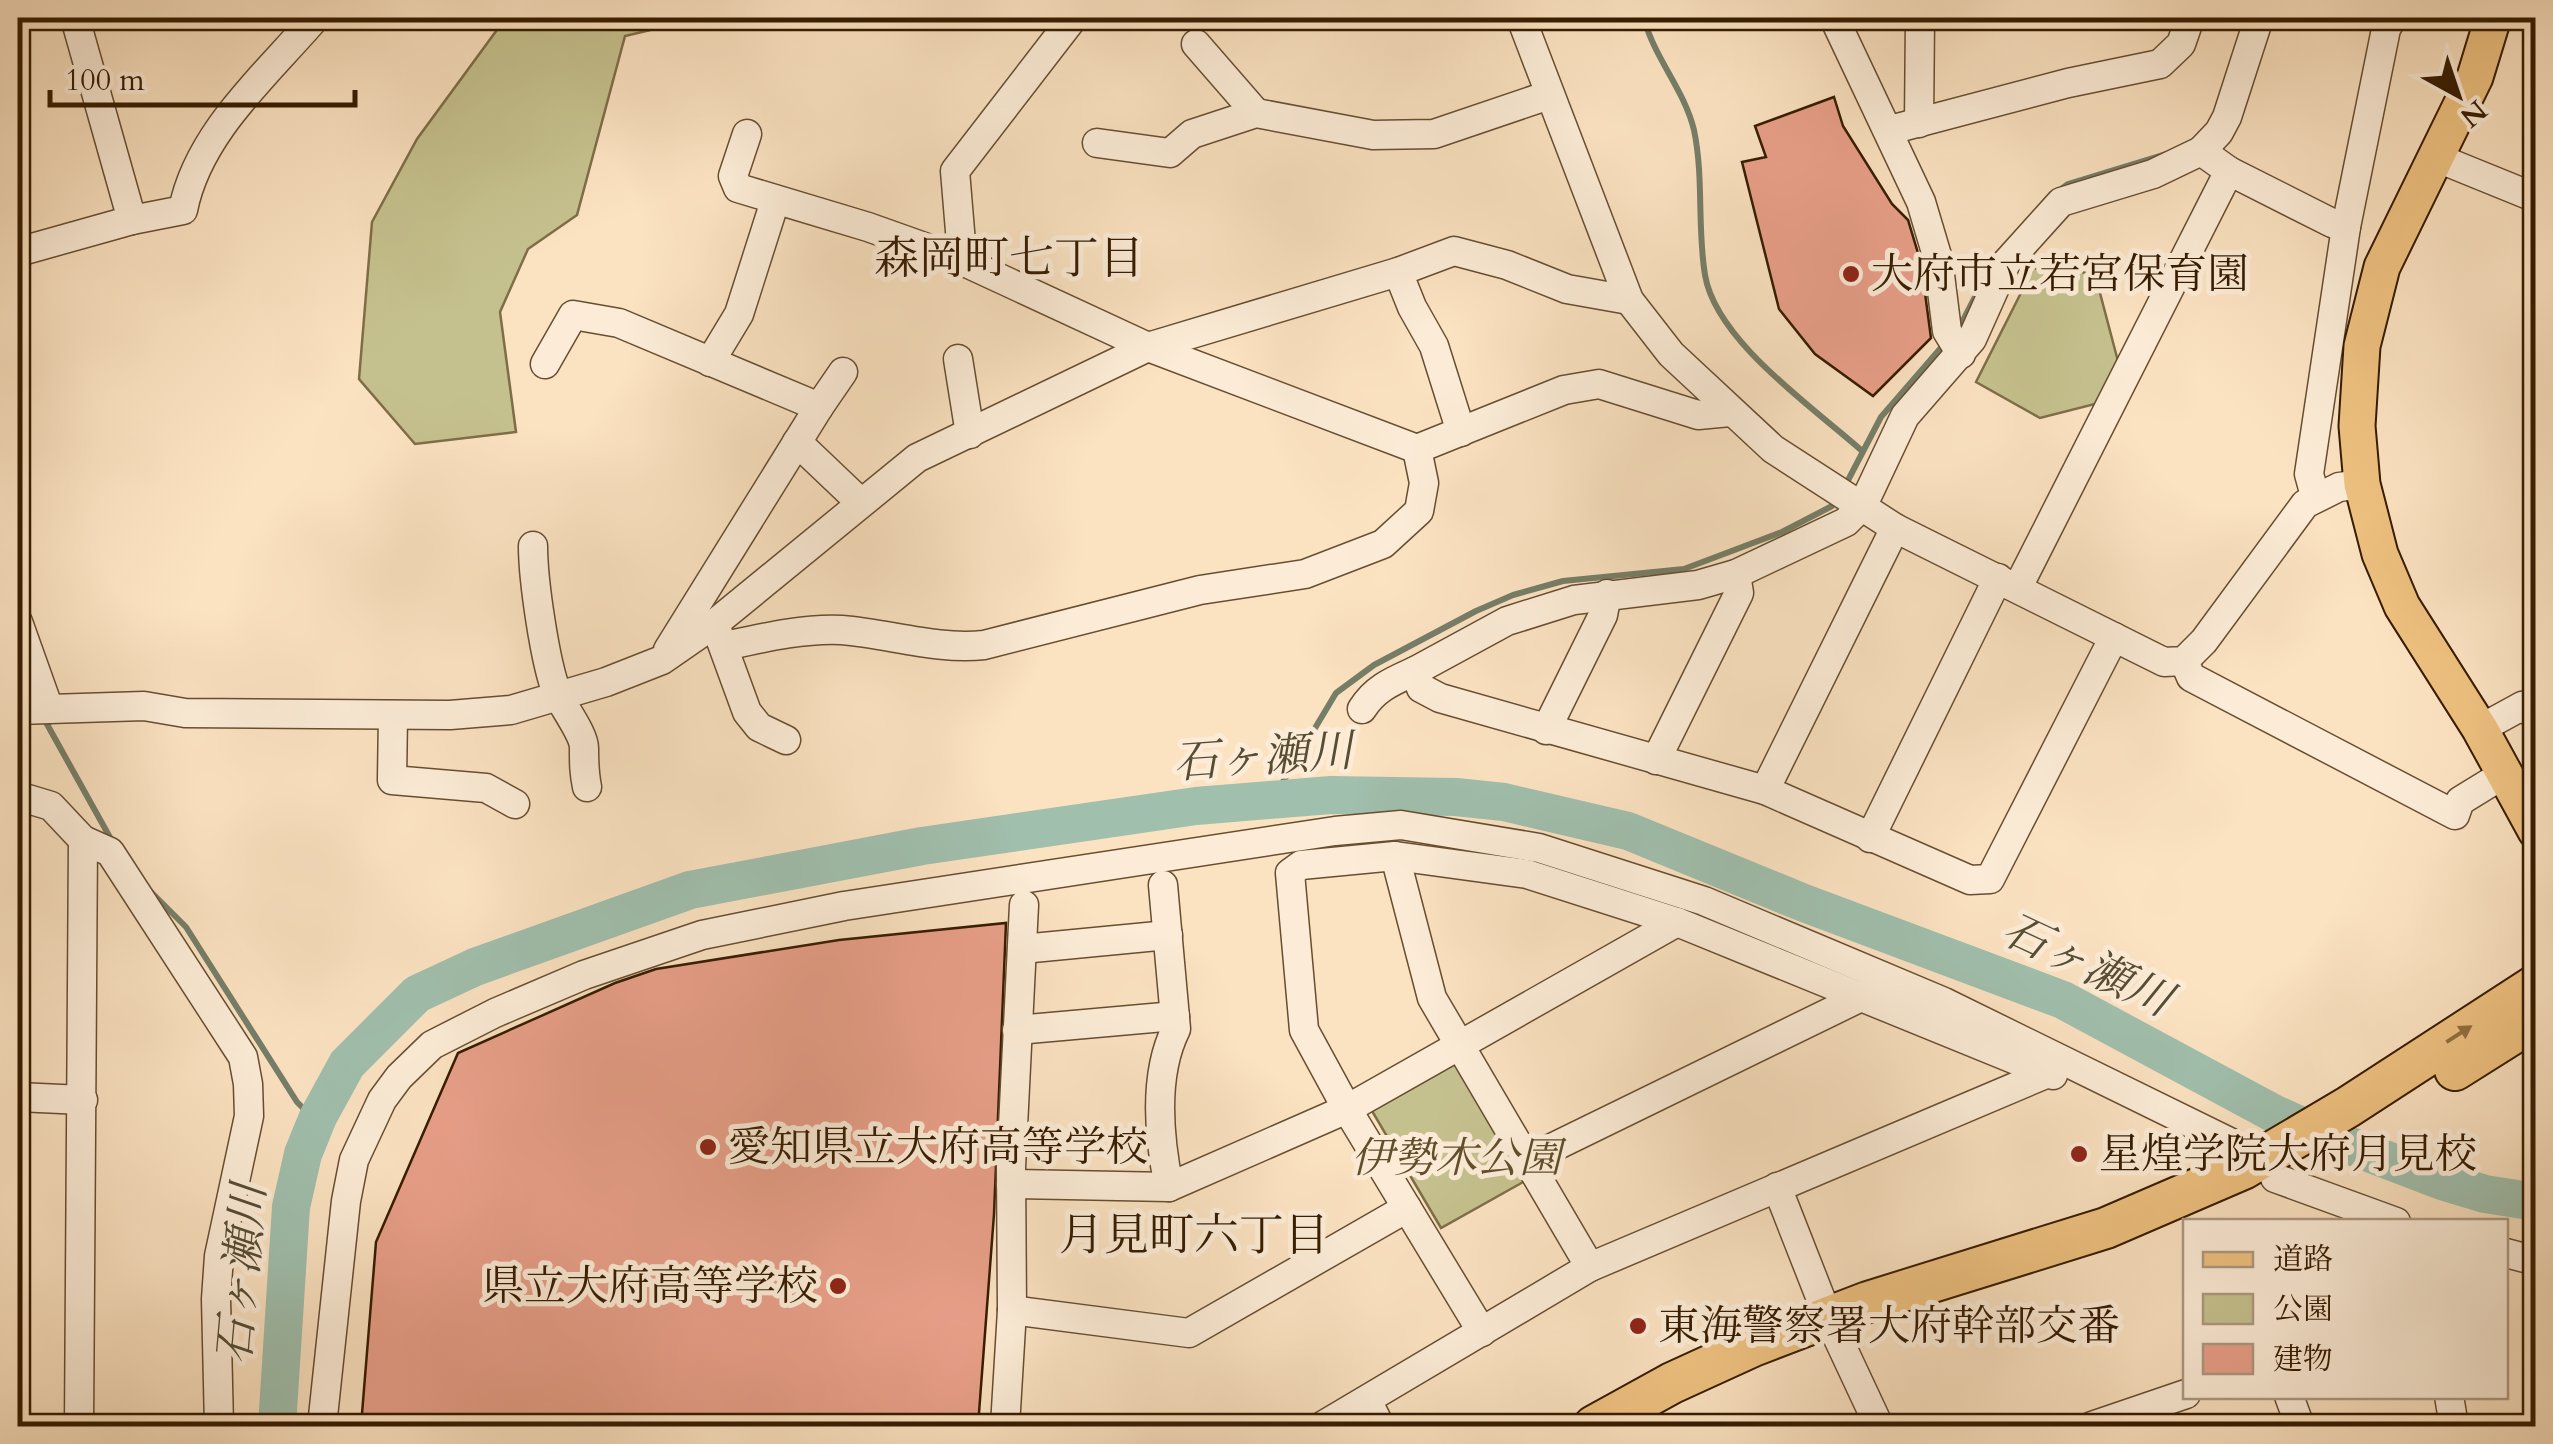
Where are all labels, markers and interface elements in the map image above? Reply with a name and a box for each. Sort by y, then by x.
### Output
scale bar [50,45,355,107]
north arrow [2408,45,2508,145]
text: 100 m [65,60,145,101]
text: N [2452,91,2495,136]
district label: 森岡町七丁目 [874,228,1144,289]
place label: 大府市立若宮保育園 [1871,246,2249,303]
marker: 大府市立若宮保育園 [1840,263,1862,285]
water label: 石ヶ瀬川 [1171,720,1360,794]
water label: 石ヶ瀬川 [1993,899,2186,1033]
one-way arrow [2445,1026,2473,1044]
place label: 愛知県立大府高等学校 [728,1119,1148,1176]
place label: 星煌学院大府月見校 [2099,1126,2477,1183]
park label: 伊勢木公園 [1351,1130,1567,1187]
marker: 愛知県立大府高等学校 [697,1136,719,1158]
marker: 星煌学院大府月見校 [2068,1143,2090,1165]
water label: 石ヶ瀬川 [204,1177,281,1366]
district label: 月見町六丁目 [1059,1205,1329,1266]
legend [2183,1219,2508,1399]
text: 道路 [2273,1239,2333,1280]
place label: 県立大府高等学校 [482,1258,818,1315]
marker: 県立大府高等学校 [827,1275,849,1297]
text: 公園 [2273,1289,2333,1330]
place label: 東海警察署大府幹部交番 [1658,1298,2120,1355]
marker: 東海警察署大府幹部交番 [1627,1315,1649,1337]
text: 建物 [2273,1339,2333,1380]

